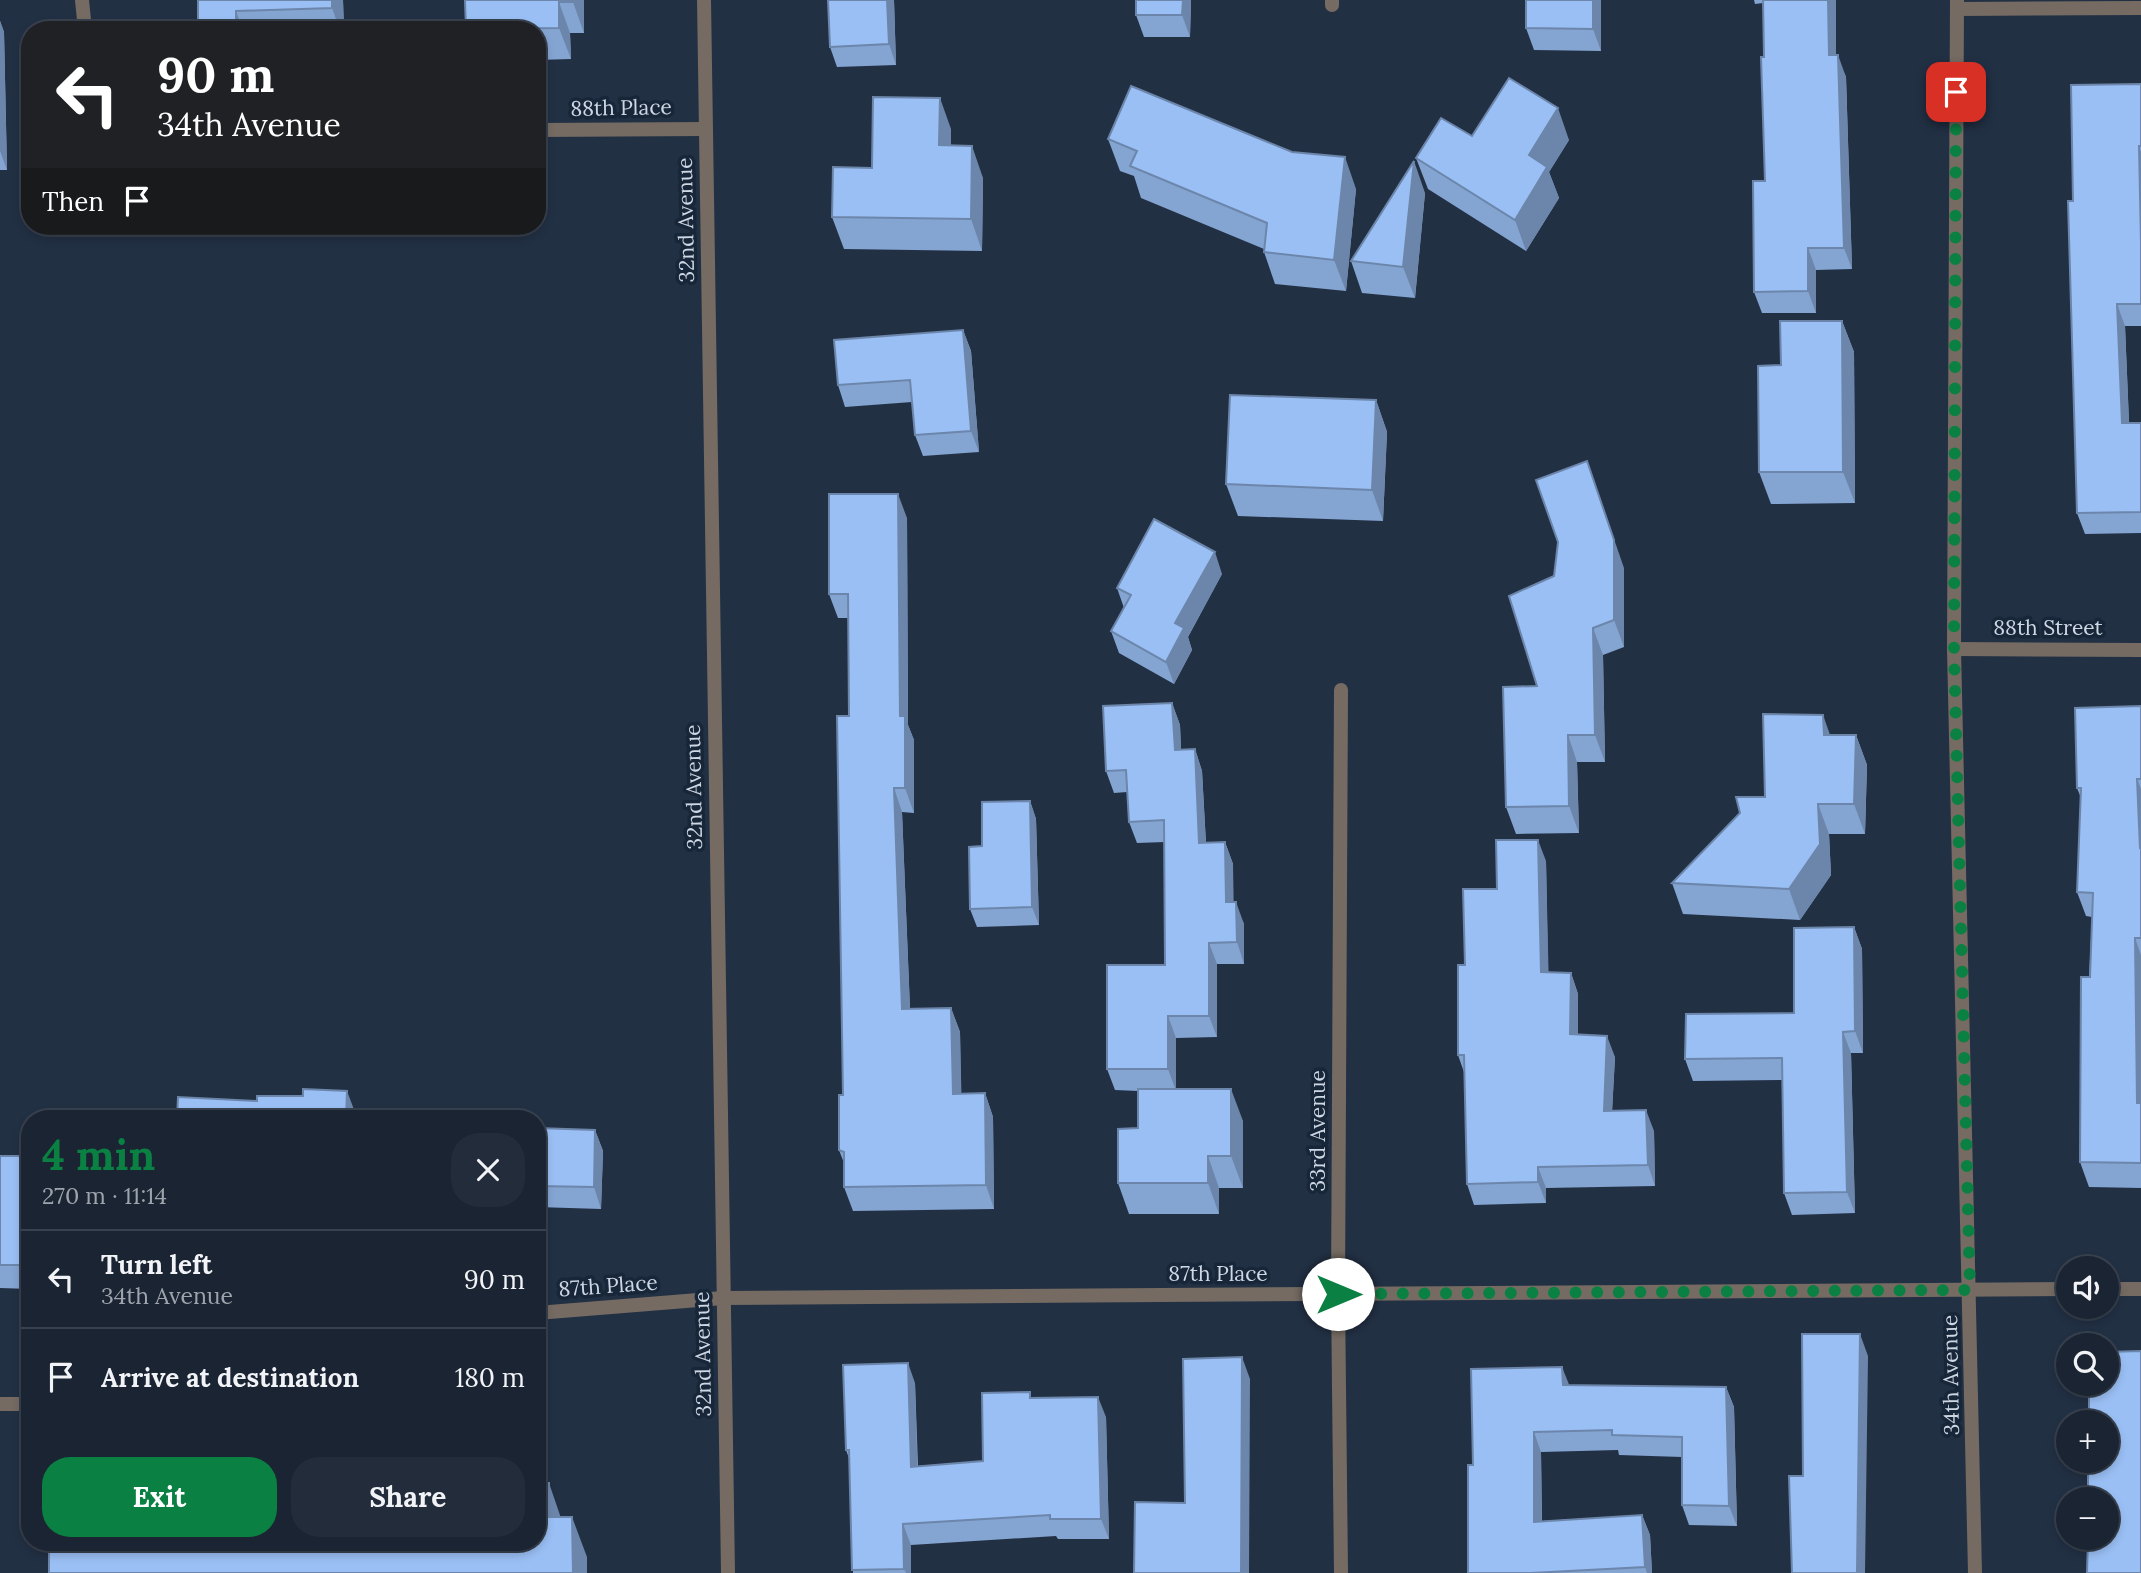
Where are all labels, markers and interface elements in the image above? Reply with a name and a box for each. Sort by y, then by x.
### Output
text: 90 m [157,43,274,105]
icon: left [42,49,133,140]
pin [1926,62,1986,122]
icon: arrive [1937,73,1975,111]
street label: 88th Place [570,93,672,122]
text: 34th Avenue [157,104,341,145]
street label: 32nd Avenue [671,157,700,283]
icon: arrive [118,182,156,220]
text: Then [42,185,104,218]
street label: 88th Street [1993,614,2104,641]
street label: 32nd Avenue [679,724,708,850]
street label: 33rd Avenue [1304,1070,1331,1192]
text: 4 min [42,1128,155,1182]
button: close [451,1133,525,1207]
text: 270 m · 11:14 [42,1181,167,1210]
text: Turn left [101,1248,212,1281]
map controls [2056,1256,2119,1550]
button: sound [2056,1256,2119,1319]
position arrow [1301,1257,1375,1331]
icon: left [42,1260,80,1298]
street label: 87th Place [1168,1260,1268,1287]
text: 90 m [464,1263,525,1296]
street label: 87th Place [557,1269,658,1302]
text: 34th Avenue [101,1281,233,1310]
street label: 32nd Avenue [688,1291,717,1417]
street label: 34th Avenue [1936,1314,1965,1436]
button: search [2056,1333,2119,1396]
icon: arrive [42,1358,80,1396]
text: Arrive at destination [101,1361,359,1394]
text: 180 m [455,1361,525,1394]
button: + [2056,1410,2119,1473]
button: Exit [42,1457,277,1537]
button: Share [291,1457,525,1537]
button: − [2056,1487,2119,1550]

